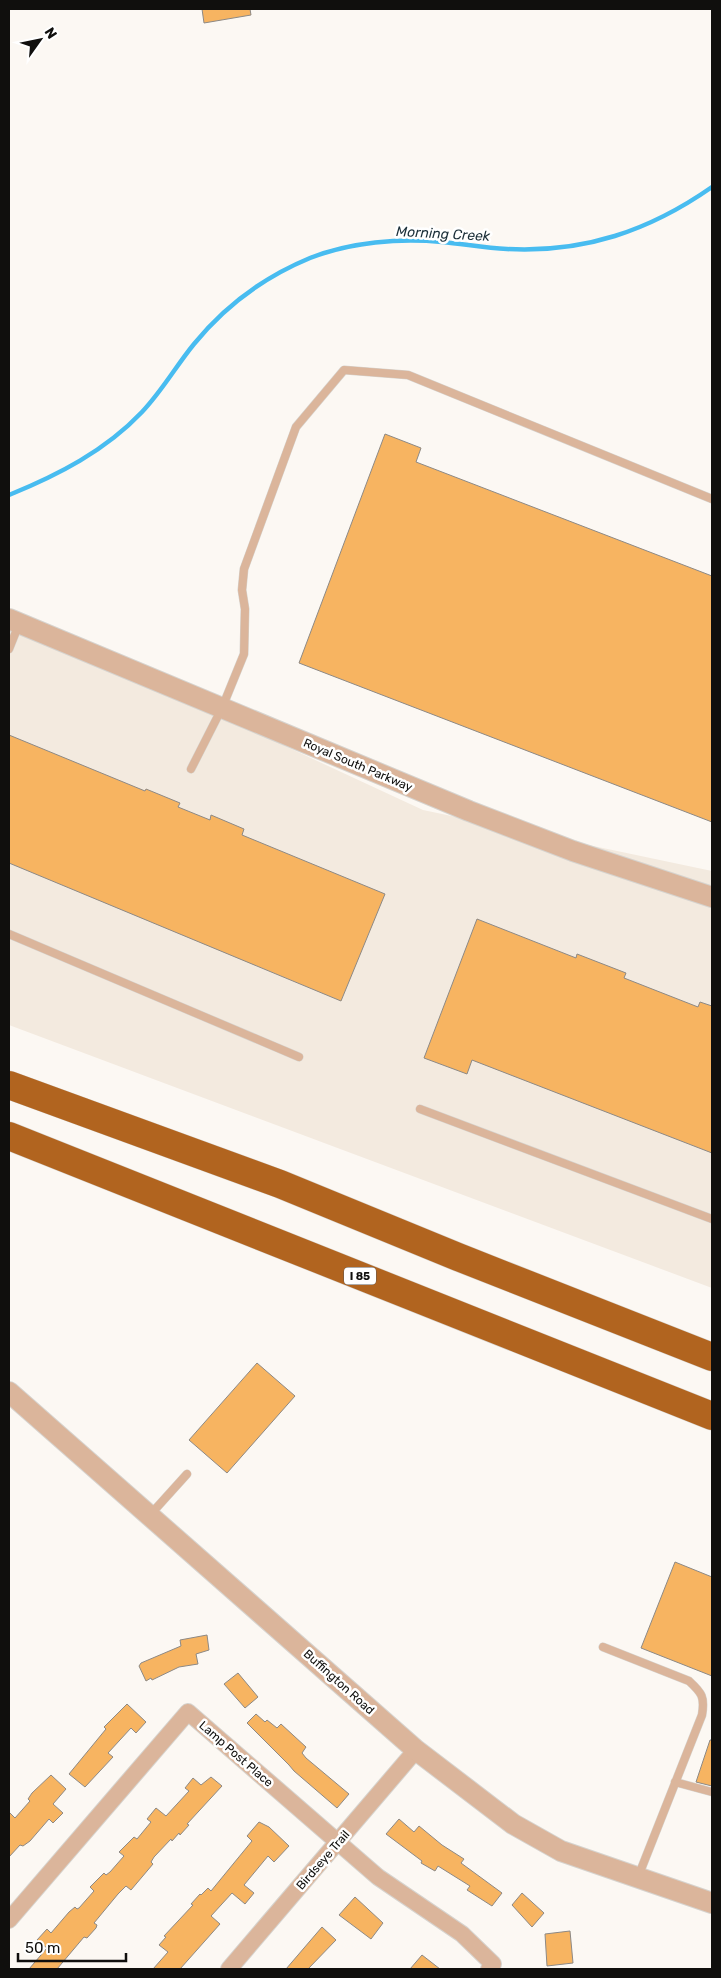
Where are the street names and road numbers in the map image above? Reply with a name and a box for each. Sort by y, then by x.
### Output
street label: Royal South Parkway [301,736,415,795]
road number: I 85 [344,1268,376,1284]
street label: Buffington Road [301,1647,377,1717]
street label: Lamp Post Place [196,1718,276,1790]
street label: Birdseye Trail [294,1828,353,1892]

